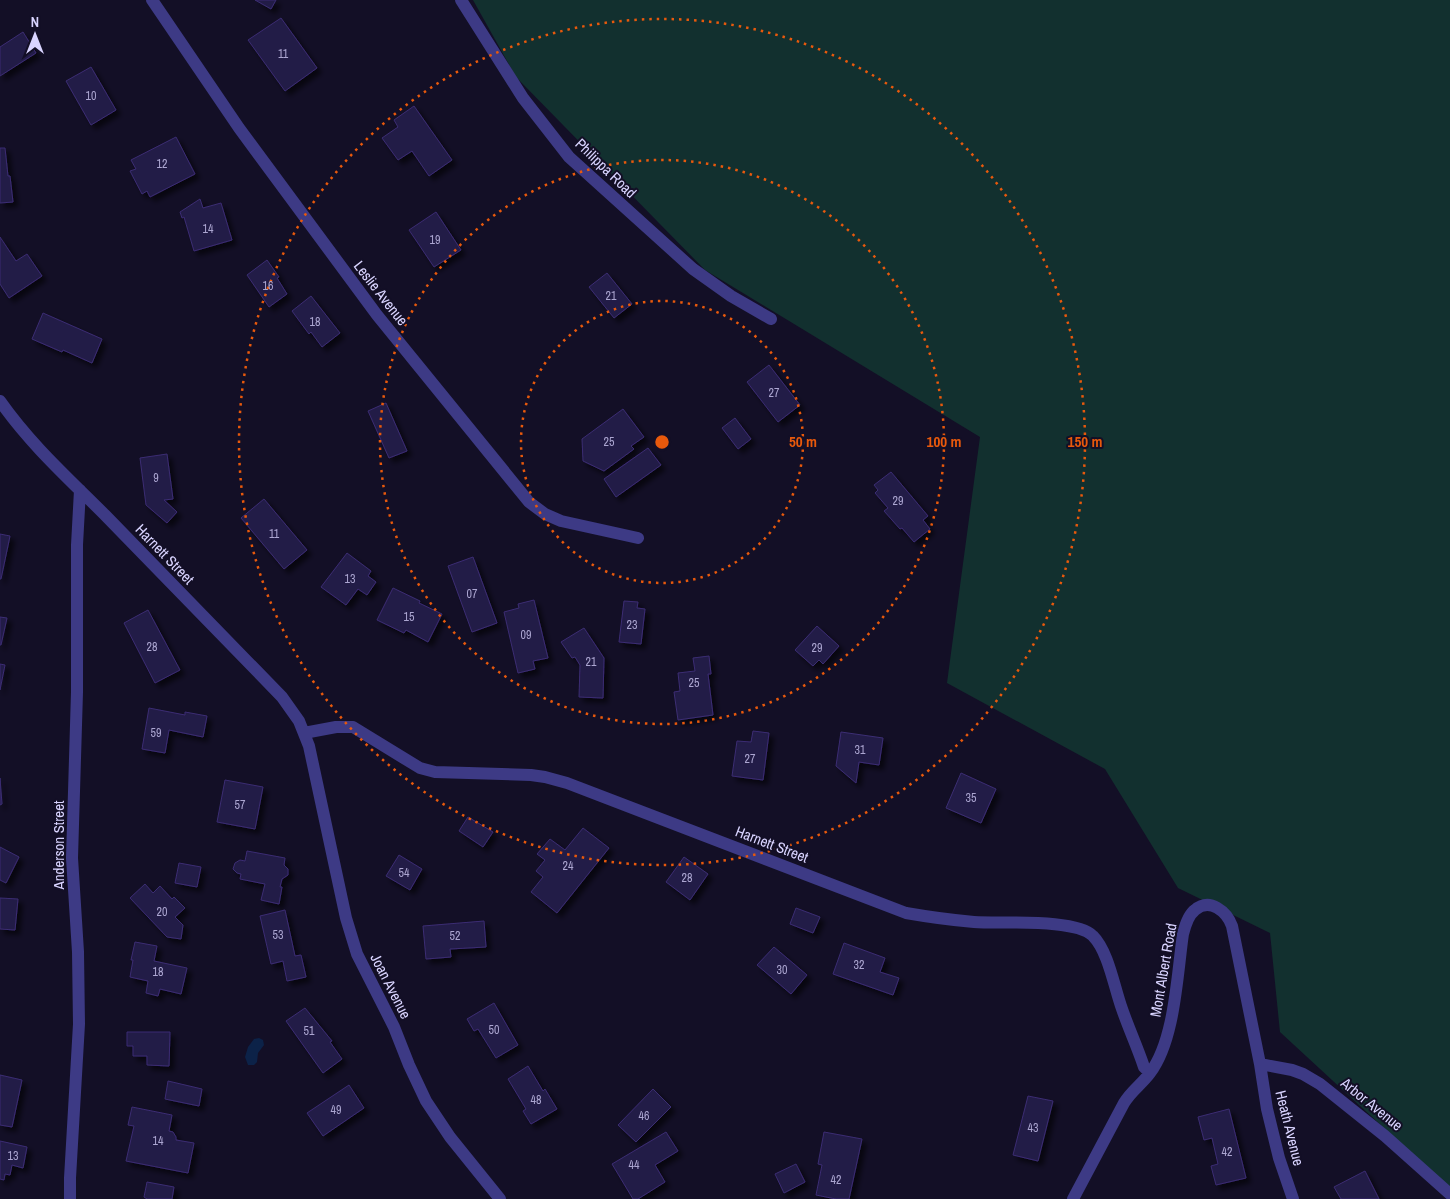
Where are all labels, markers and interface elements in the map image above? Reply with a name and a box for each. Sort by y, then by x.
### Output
north arrow [10,10,60,60]
text: N [31,13,39,31]
house number: 11 [278,46,289,62]
house number: 10 [86,88,96,104]
street label: Philippa Road [571,133,641,203]
house number: 12 [157,156,167,172]
house number: 14 [203,221,214,237]
house number: 19 [430,232,440,248]
street label: Leslie Avenue [349,256,413,330]
house number: 16 [263,278,273,294]
house number: 21 [606,288,617,304]
house number: 18 [310,314,320,330]
house number: 27 [769,385,780,401]
text: 50 m [789,431,817,452]
text: 100 m [927,431,961,452]
text: 150 m [1068,431,1102,452]
centre of rings [653,433,671,451]
house number: 25 [604,434,615,450]
house number: 9 [153,470,159,486]
house number: 29 [893,493,903,509]
street label: Harnett Street [131,519,200,589]
house number: 11 [269,526,280,542]
house number: 13 [345,571,355,587]
house number: 07 [467,586,478,602]
house number: 15 [404,609,415,625]
house number: 23 [627,617,637,633]
house number: 09 [521,627,531,643]
house number: 28 [147,639,157,655]
house number: 29 [812,640,822,656]
house number: 21 [586,654,597,670]
house number: 25 [689,675,700,691]
house number: 59 [151,725,161,741]
house number: 31 [855,742,866,758]
house number: 27 [745,751,756,767]
house number: 35 [966,790,977,806]
house number: 57 [235,797,246,813]
street label: Anderson Street [48,800,69,890]
street label: Harnett Street [732,820,812,868]
house number: 24 [563,858,574,874]
house number: 54 [399,865,410,881]
house number: 28 [682,870,692,886]
house number: 20 [157,904,167,920]
street label: Mont Albert Road [1144,921,1182,1019]
house number: 53 [273,927,283,943]
house number: 52 [450,928,460,944]
street label: Joan Avenue [366,950,417,1023]
house number: 32 [854,957,864,973]
house number: 30 [777,962,787,978]
house number: 18 [153,964,163,980]
house number: 50 [489,1022,499,1038]
house number: 51 [304,1023,315,1039]
street label: Arbor Avenue [1336,1072,1408,1136]
street label: Heath Avenue [1270,1088,1310,1168]
house number: 48 [531,1092,541,1108]
house number: 49 [331,1102,341,1118]
house number: 46 [639,1108,649,1124]
house number: 43 [1028,1120,1038,1136]
house number: 14 [153,1133,164,1149]
house number: 42 [1222,1144,1232,1160]
house number: 13 [8,1148,18,1164]
house number: 44 [629,1157,640,1173]
house number: 42 [831,1172,841,1188]

